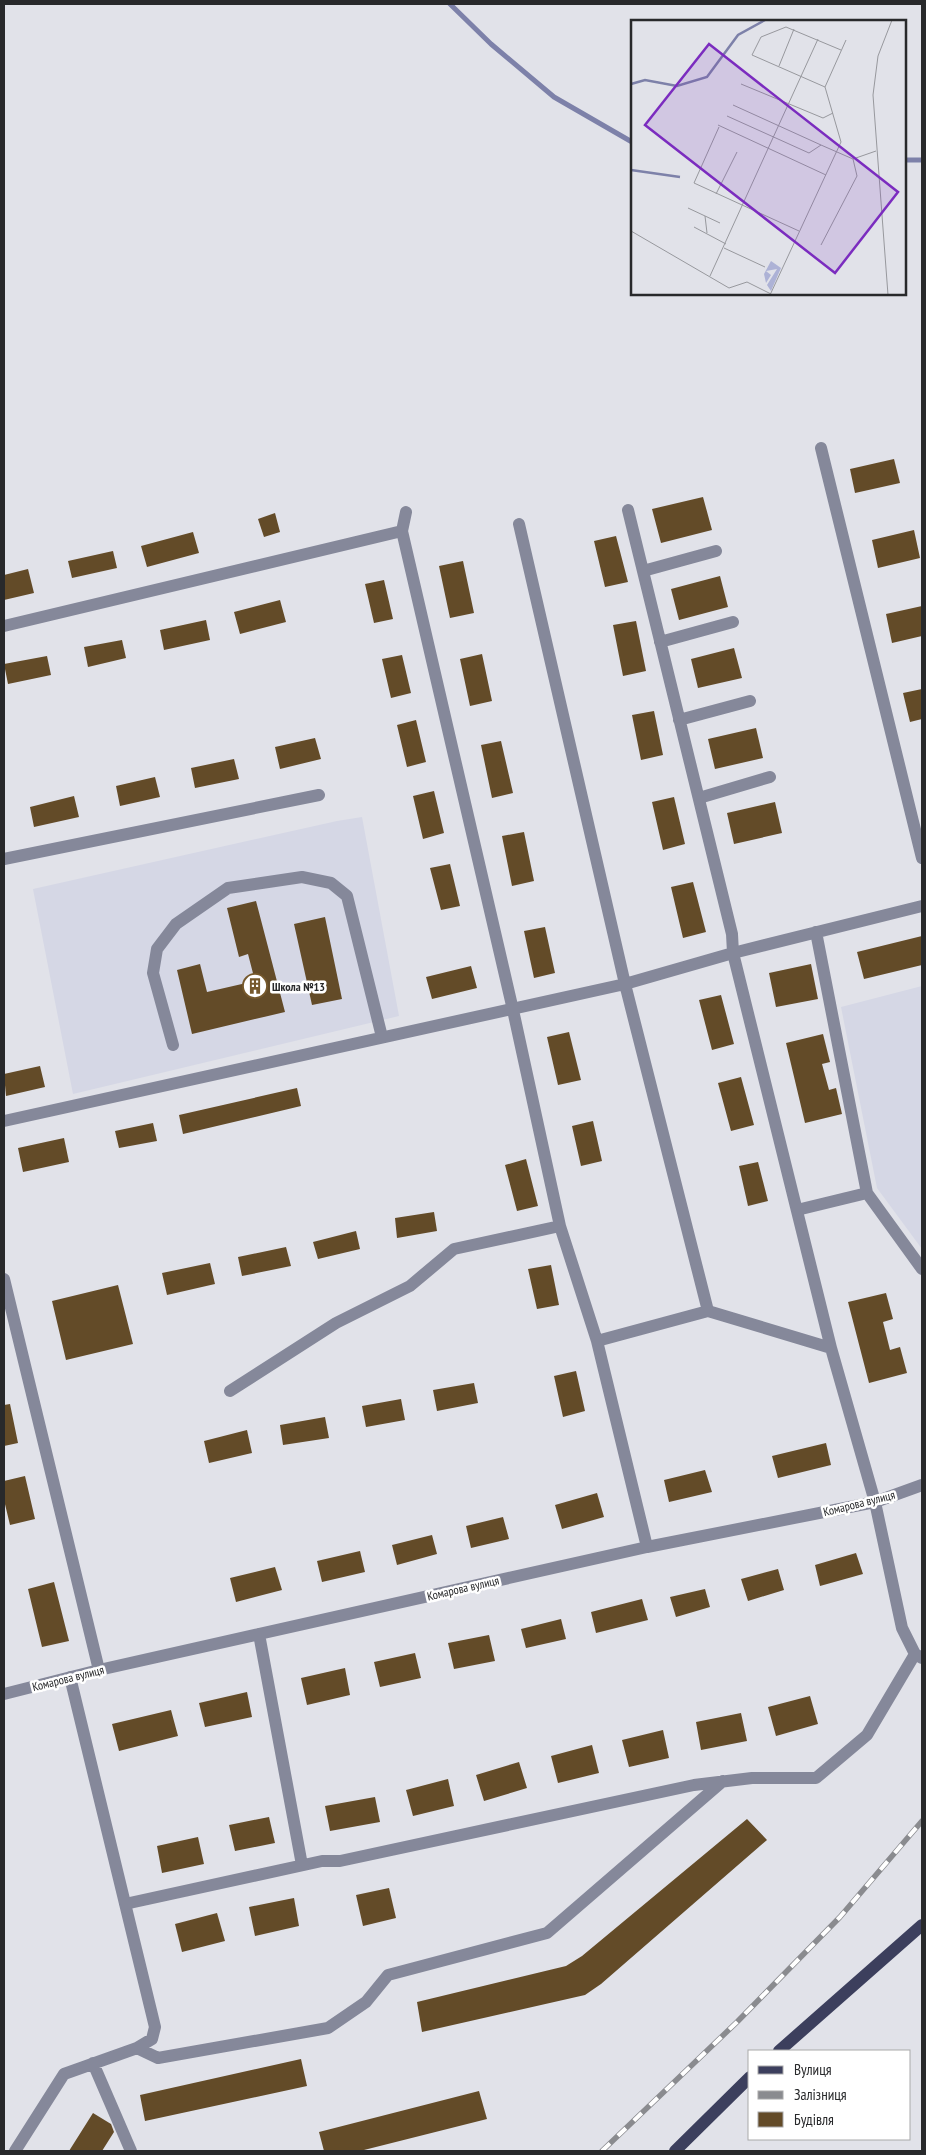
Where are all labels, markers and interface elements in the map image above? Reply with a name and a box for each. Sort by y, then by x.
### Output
inset map [631,20,906,295]
building icon: Школа №13 [242,973,268,999]
place label: Школа №13 [272,979,325,994]
street label: Комарова вулиця [822,1487,897,1519]
street label: Комарова вулиця [426,1572,501,1604]
street label: Комарова вулиця [31,1662,106,1694]
legend [748,2050,911,2140]
text: Вулиця [794,2060,832,2079]
text: Залізниця [794,2085,847,2104]
text: Будівля [794,2110,834,2129]

